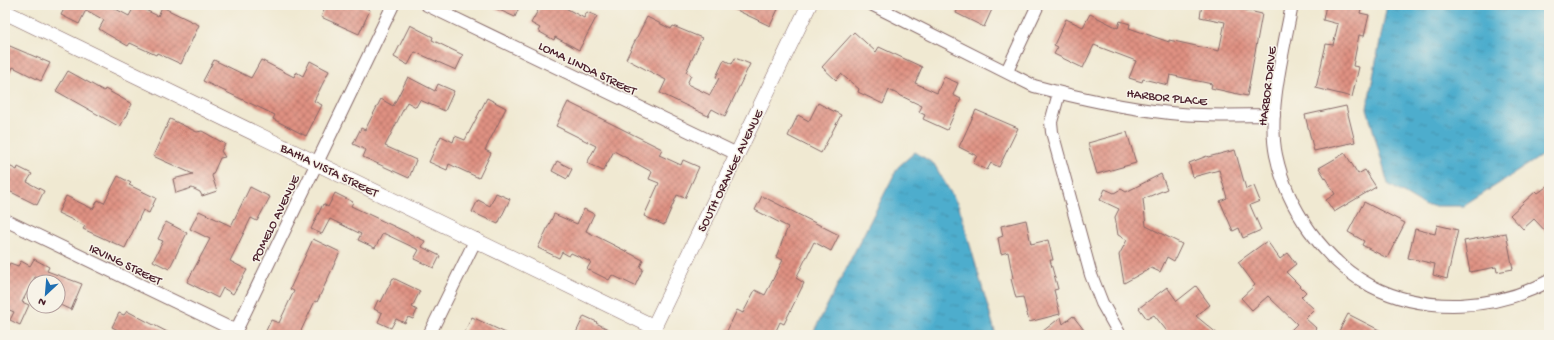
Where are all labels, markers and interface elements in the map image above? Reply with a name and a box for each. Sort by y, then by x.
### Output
street label: LOMA LINDA STREET [536,39,639,100]
street label: HARBOR DRIVE [1256,45,1281,127]
street label: HARBOR PLACE [1126,87,1209,110]
street label: SOUTH ORANGE AVENUE [695,107,768,235]
street label: BAHIA VISTA STREET [277,141,381,202]
street label: POMELO AVENUE [248,172,304,266]
street label: IRVING STREET [86,241,165,290]
north arrow [26,274,66,314]
text: N [37,294,48,308]

